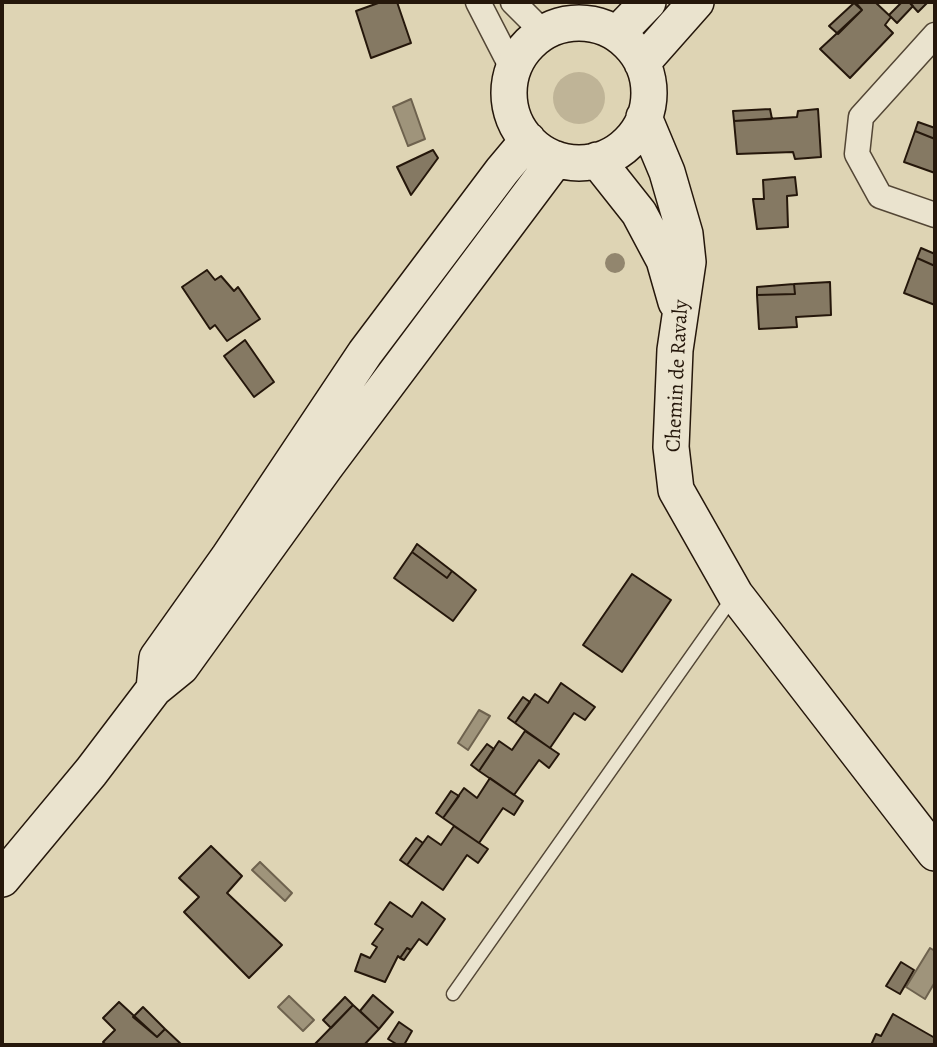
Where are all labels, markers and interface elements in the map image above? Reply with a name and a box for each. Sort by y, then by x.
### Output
street label: Chemin de Ravaly [661,299,695,453]

